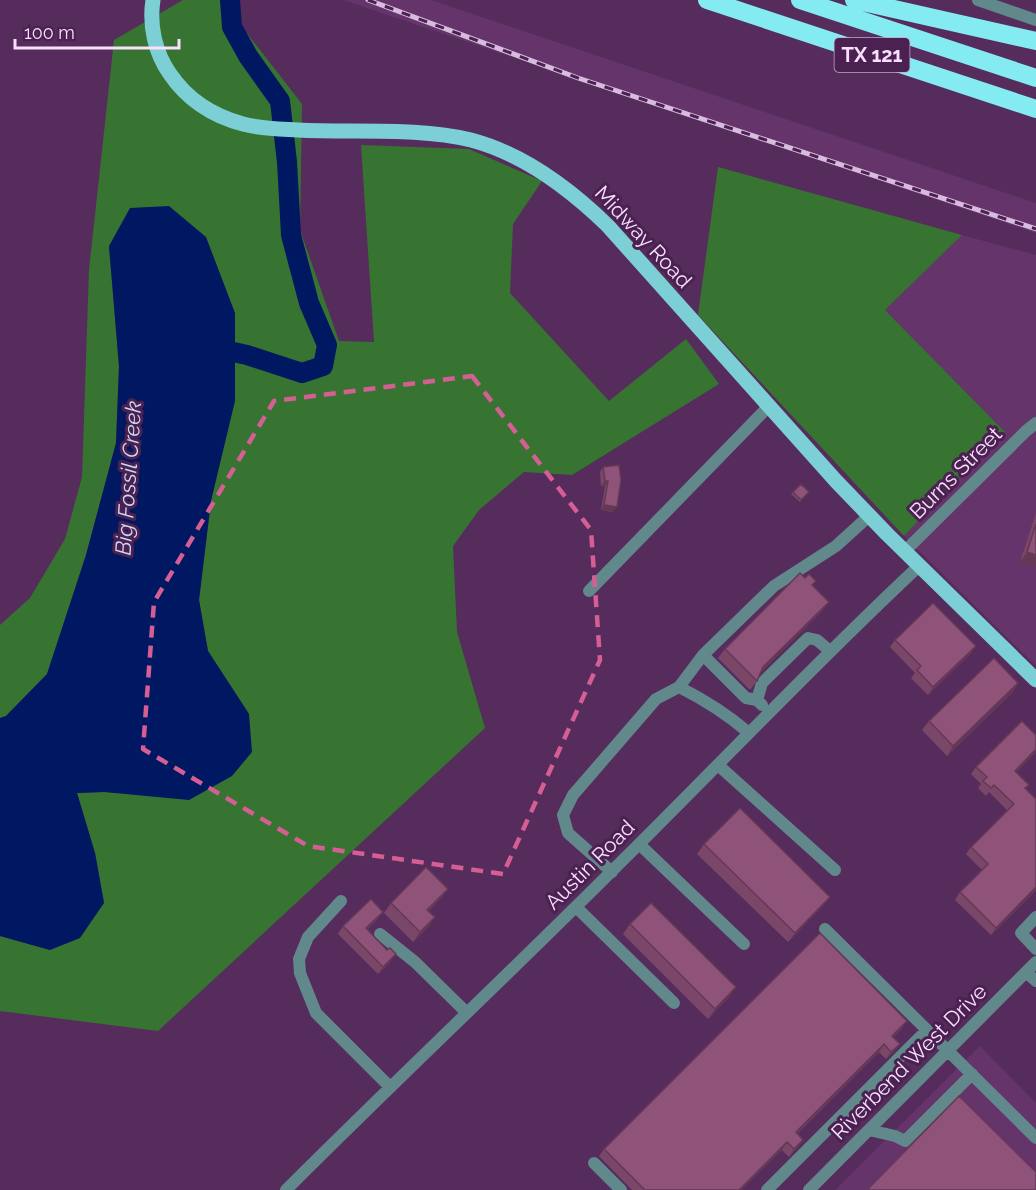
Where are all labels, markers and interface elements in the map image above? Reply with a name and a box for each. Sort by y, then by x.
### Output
scale bar [15,12,178,50]
text: 100 m [24,22,75,43]
road number: TX 121 [834,38,910,72]
street label: Midway Road [590,180,697,293]
water label: Big Fossil Creek [110,400,146,556]
street label: Burns Street [904,421,1007,524]
street label: Austin Road [540,815,640,915]
street label: Riverbend West Drive [826,979,992,1145]

